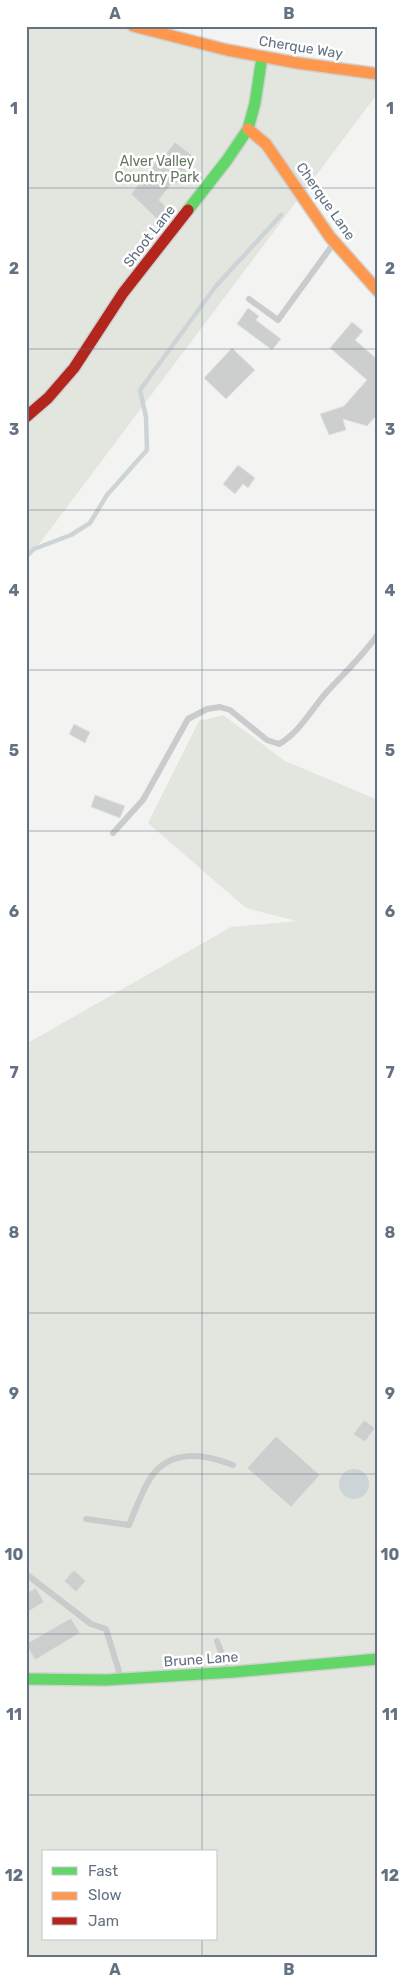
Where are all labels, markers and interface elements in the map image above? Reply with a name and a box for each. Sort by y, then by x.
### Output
text: A [109,4,121,23]
text: B [283,4,295,23]
street label: Cherque Way [258,32,344,63]
text: 1 [10,99,18,118]
text: 1 [386,99,394,118]
park label: Alver Valley Country Park [115,153,200,186]
street label: Cherque Lane [293,159,359,243]
street label: Shoot Lane [120,202,179,271]
text: 2 [9,259,19,278]
text: 2 [385,259,395,278]
text: 3 [9,420,19,439]
text: 3 [385,420,395,439]
text: 4 [9,581,20,600]
text: 4 [385,581,396,600]
text: 5 [9,741,19,760]
text: 5 [385,741,395,760]
text: 6 [9,902,19,921]
text: 6 [385,902,395,921]
text: 7 [9,1063,19,1082]
text: 7 [385,1063,395,1082]
text: 8 [9,1223,20,1242]
text: 8 [385,1223,396,1242]
text: 9 [9,1384,19,1403]
text: 9 [385,1384,395,1403]
text: 10 [5,1545,24,1564]
text: 10 [381,1545,400,1564]
street label: Brune Lane [163,1648,239,1671]
text: 11 [6,1705,22,1724]
text: 11 [382,1705,398,1724]
legend [42,1850,218,1940]
text: Fast [88,1862,118,1880]
text: 12 [5,1866,23,1885]
text: 12 [381,1866,399,1885]
text: Slow [88,1886,121,1904]
text: Jam [88,1912,119,1930]
text: A [109,1960,121,1979]
text: B [283,1960,295,1979]

